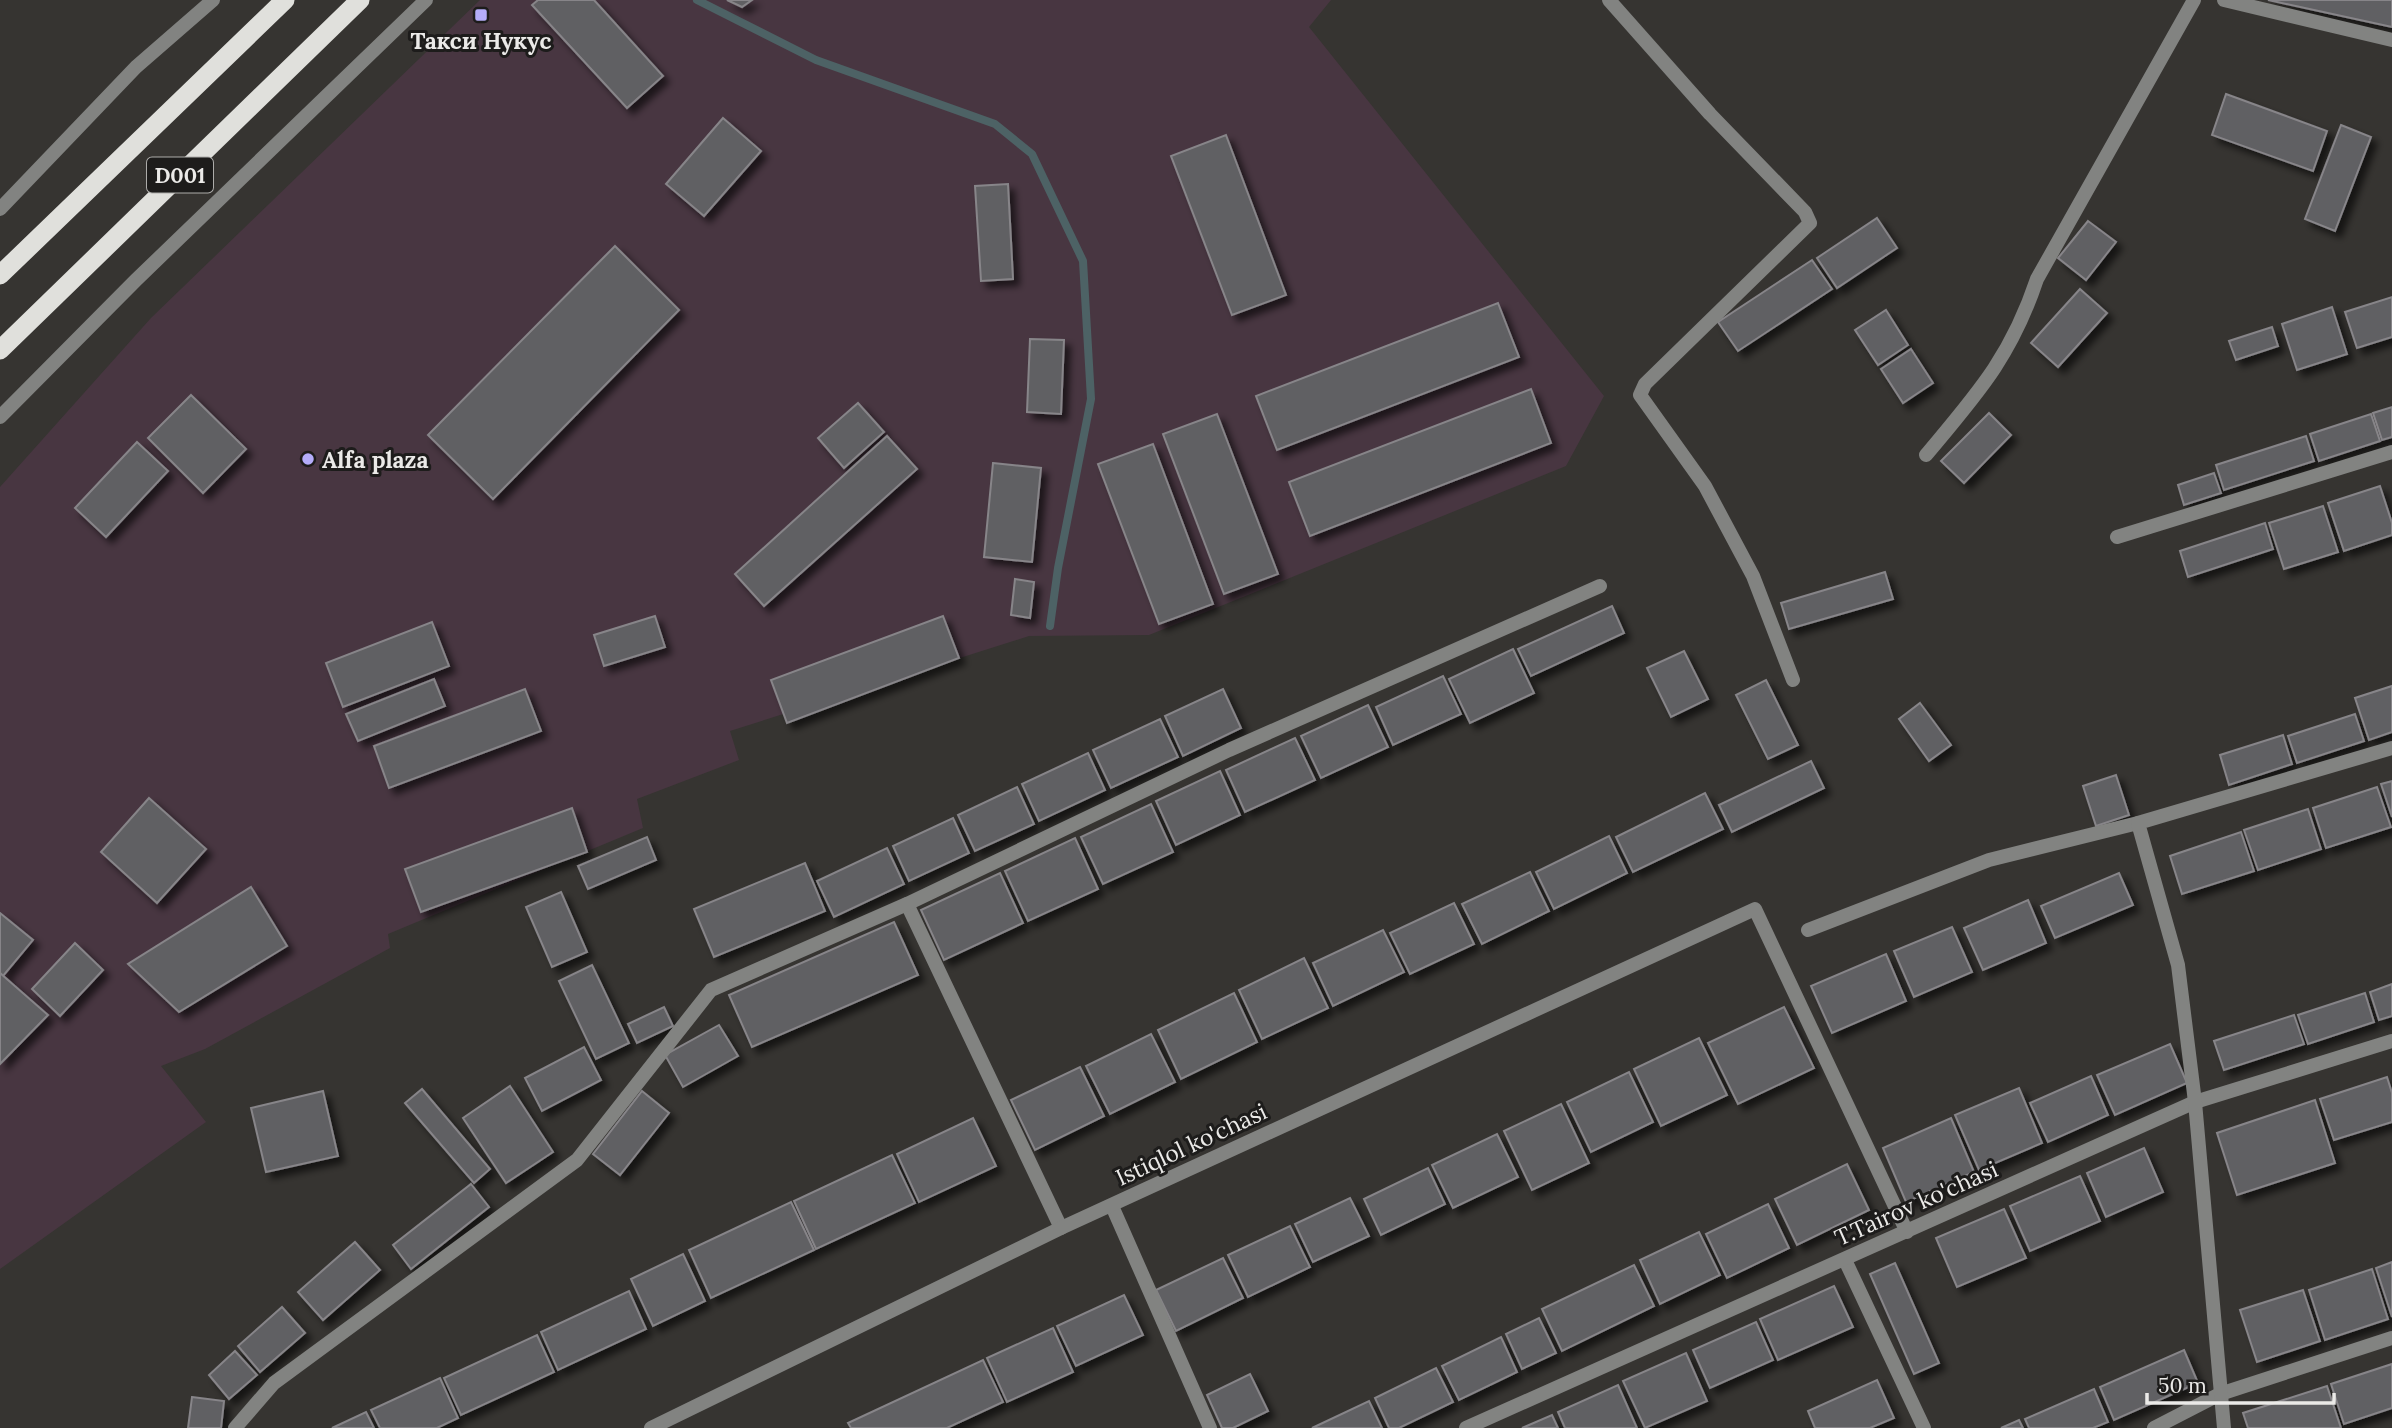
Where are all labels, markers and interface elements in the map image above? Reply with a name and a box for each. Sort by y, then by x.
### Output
marker: Такси Нукус [473,7,489,23]
place label: Такси Нукус [411,26,552,55]
road number: D001 [147,158,213,192]
place label: Alfa plaza [322,445,429,474]
marker: Alfa plaza [300,451,316,467]
street label: Istiqlol ko'chasi [1111,1096,1271,1192]
street label: T.Tairov ko'chasi [1830,1154,2002,1252]
scale bar [2147,1362,2334,1406]
text: 50 m [2158,1372,2207,1399]

